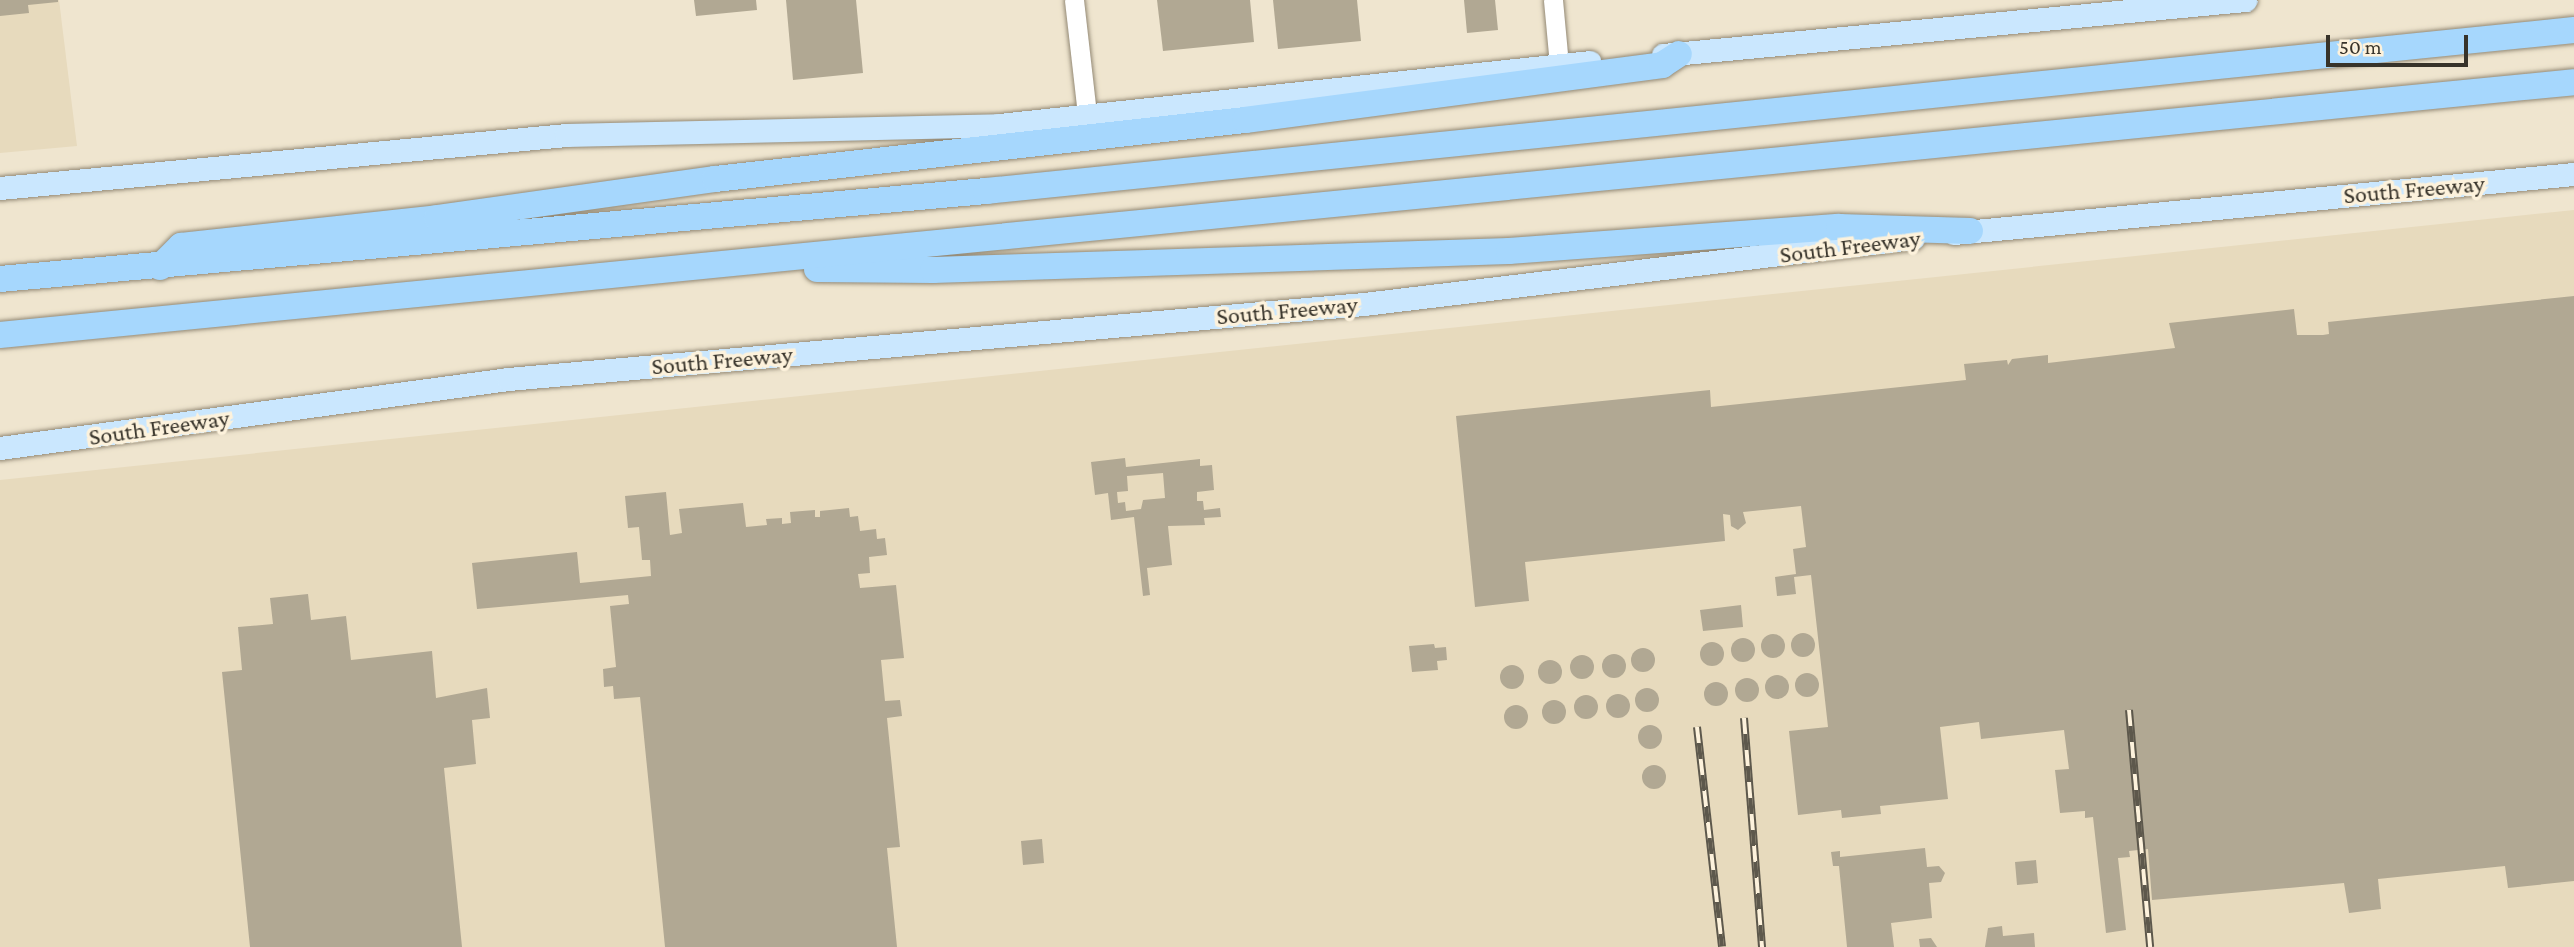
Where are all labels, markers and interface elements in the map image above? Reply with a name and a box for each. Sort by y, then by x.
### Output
scale bar [2329,21,2471,65]
text: 50 m [2339,35,2382,59]
street label: South Freeway [2342,168,2486,210]
street label: South Freeway [1778,223,1922,269]
street label: South Freeway [1215,289,1359,331]
street label: South Freeway [650,339,794,381]
street label: South Freeway [87,403,231,451]

